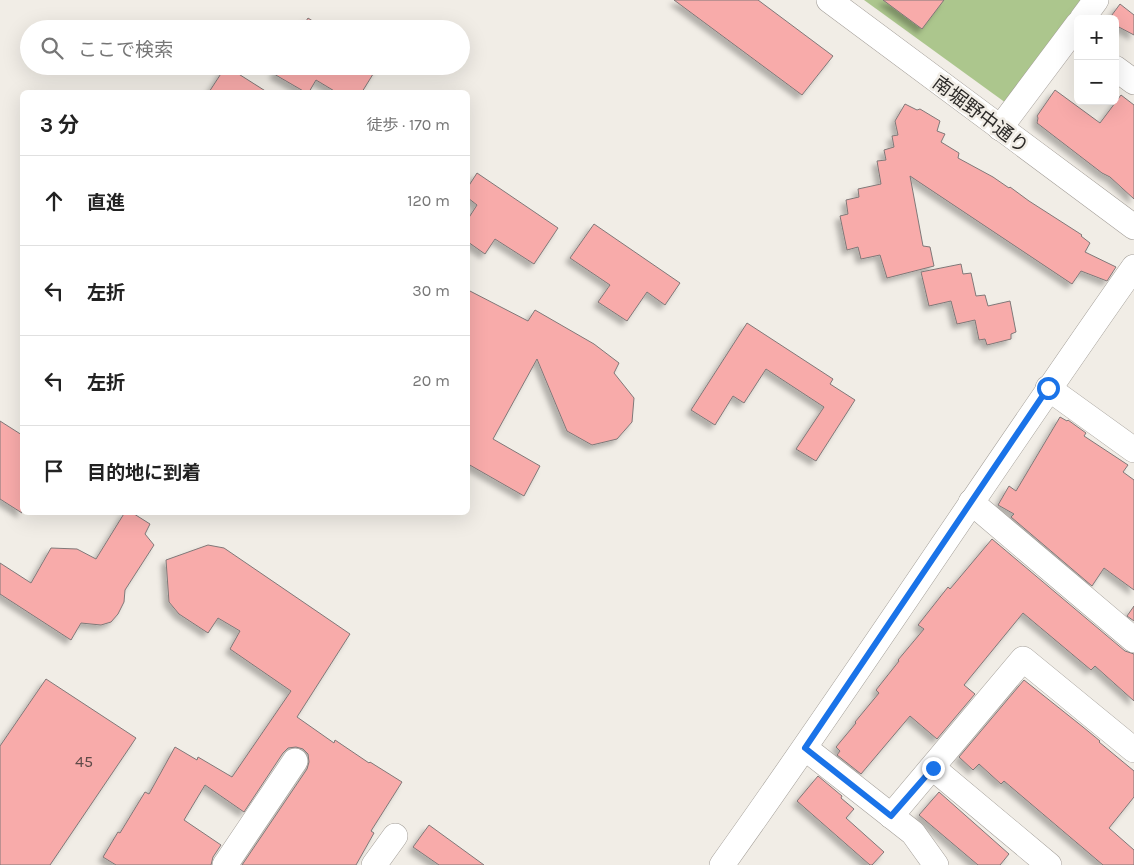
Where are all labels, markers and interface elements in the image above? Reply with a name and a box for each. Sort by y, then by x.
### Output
map controls [1074,15,1119,105]
button: + [1074,15,1119,60]
search box [20,20,470,75]
icon: search [38,34,66,62]
text: ここで検索 [78,39,173,61]
button: − [1074,60,1119,105]
street label: 南堀野中通り [928,72,1033,158]
text: 3 分 [40,113,79,137]
text: 徒歩 · 170 m [366,115,450,134]
icon: ahead [40,187,68,215]
text: 120 m [407,191,450,210]
text: 直進 [87,192,125,214]
icon: left [40,277,68,305]
text: 30 m [412,281,450,300]
text: 左折 [87,282,125,304]
icon: left [40,367,68,395]
text: 20 m [412,371,450,390]
text: 左折 [87,372,125,394]
route start [1037,377,1060,400]
icon: arrive [40,457,68,485]
text: 目的地に到着 [87,462,201,484]
house number: 45 [75,752,93,771]
route end [922,757,945,780]

